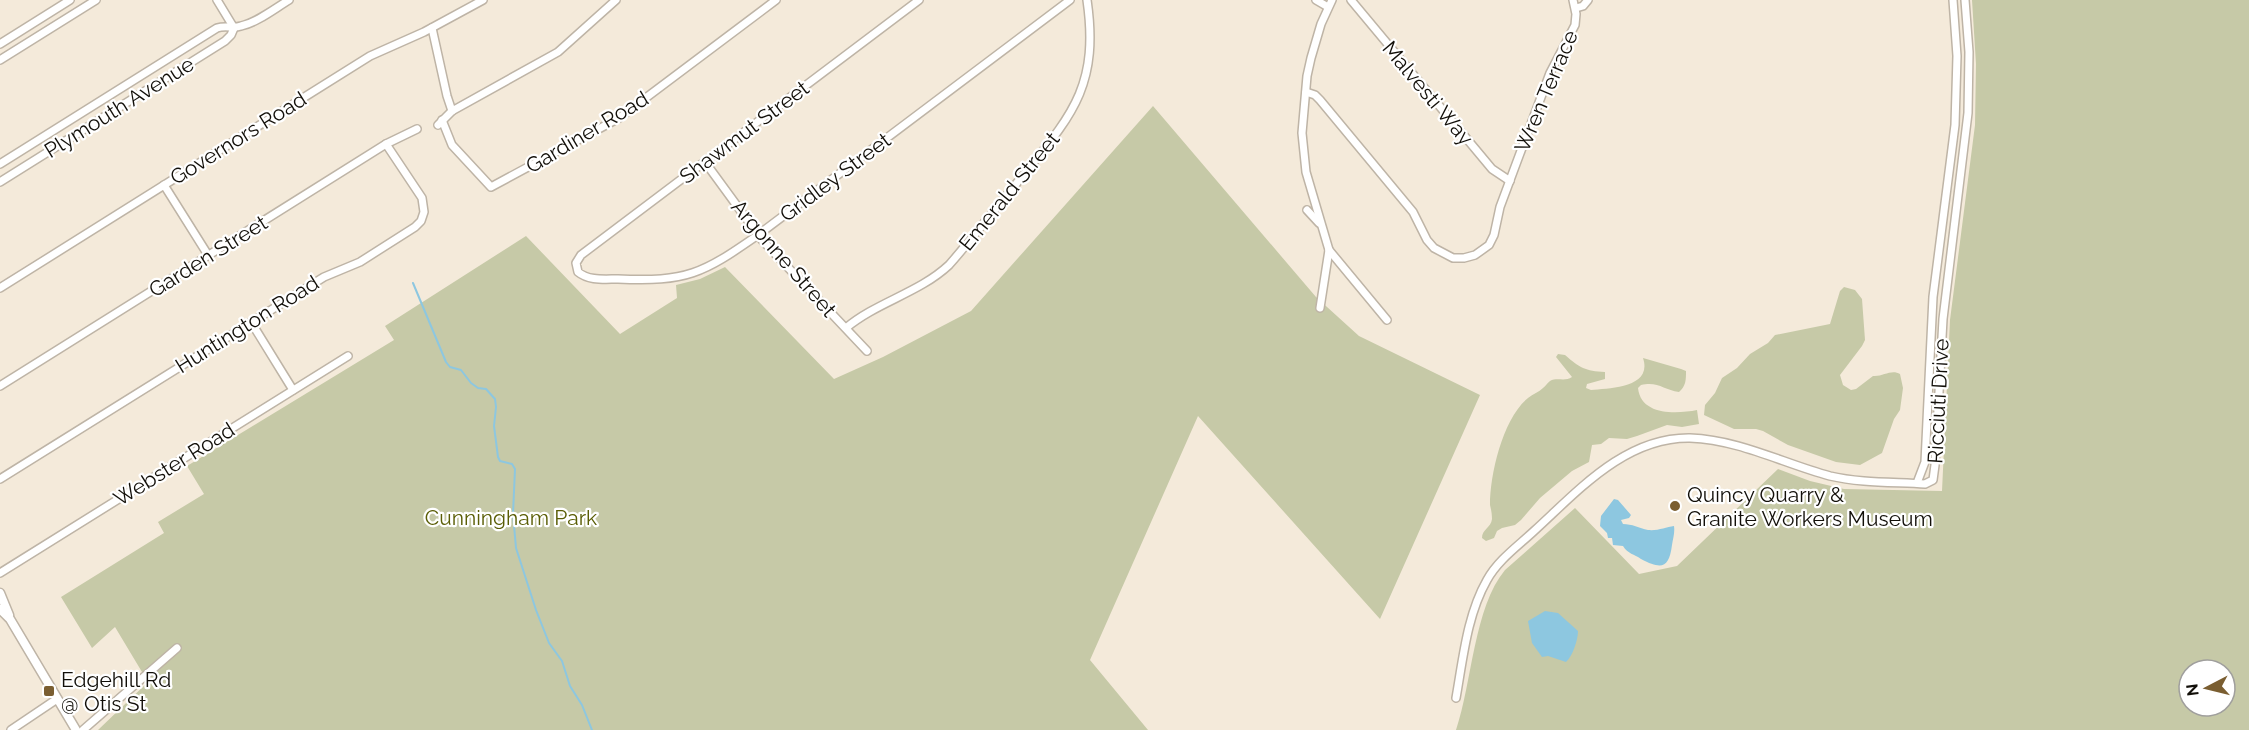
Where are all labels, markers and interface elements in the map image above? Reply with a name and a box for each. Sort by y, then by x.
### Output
street label: Wren Terrace [1509,26,1583,156]
street label: Malvesti Way [1377,36,1479,150]
street label: Plymouth Avenue [40,51,198,163]
street label: Shawmut Street [674,75,814,189]
street label: Governors Road [165,86,311,190]
street label: Gardiner Road [521,86,653,178]
street label: Gridley Street [775,127,895,227]
street label: Emerald Street [954,127,1064,255]
street label: Argonne Street [726,194,842,322]
street label: Garden Street [144,210,272,302]
street label: Huntington Road [171,270,323,378]
street label: Ricciuti Drive [1922,338,1954,464]
street label: Webster Road [109,417,239,511]
place label: Quincy Quarry & Granite Workers Museum [1687,482,1933,531]
marker: Quincy Quarry & Granite Workers Museum [1668,499,1682,513]
park label: Cunningham Park [425,505,597,530]
north arrow [2177,658,2237,718]
place label: Edgehill Rd @ Otis St [61,667,171,716]
text: N [2182,683,2203,697]
marker: Edgehill Rd @ Otis St [42,684,56,698]

